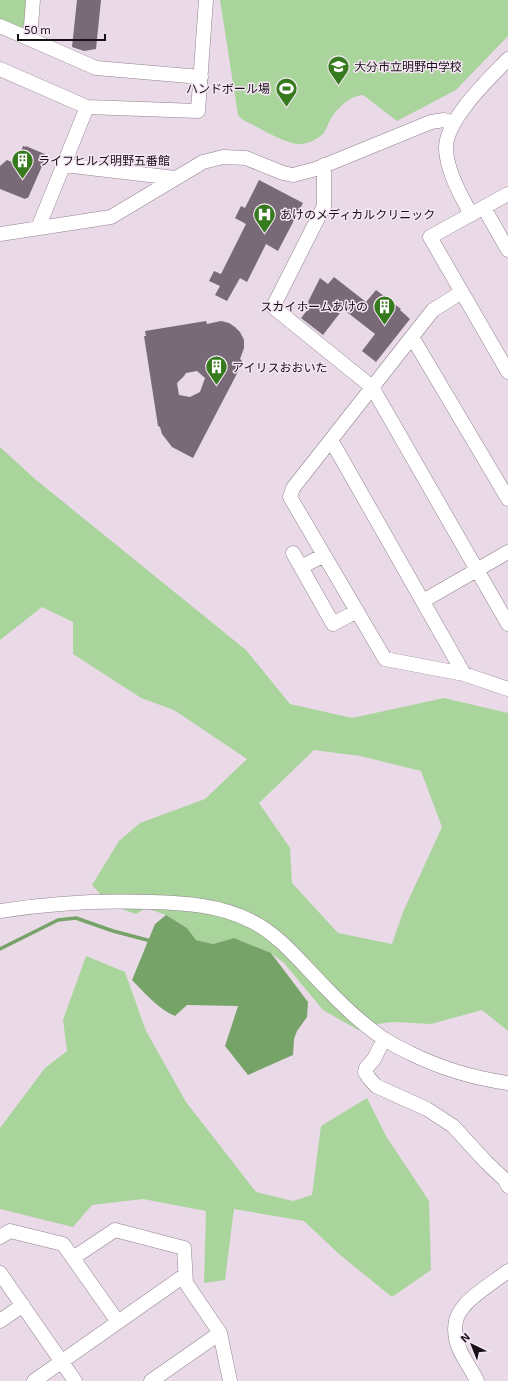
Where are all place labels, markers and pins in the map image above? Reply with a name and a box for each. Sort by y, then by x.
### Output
school or university icon: 大分市立明野中学校 [325,53,351,86]
place label: 大分市立明野中学校 [354,59,462,73]
sports icon: ハンドボール場 [273,75,299,108]
place label: ハンドボール場 [186,81,270,95]
building icon: ライフヒルズ明野五番館 [9,147,35,180]
place label: ライフヒルズ明野五番館 [38,153,170,167]
hospital icon: あけのメディカルクリニック [251,201,277,234]
place label: あけのメディカルクリニック [280,207,435,221]
building icon: スカイホームあけの [371,293,397,326]
place label: スカイホームあけの [260,299,368,313]
building icon: アイリスおおいた [203,354,229,387]
place label: アイリスおおいた [232,360,327,374]

